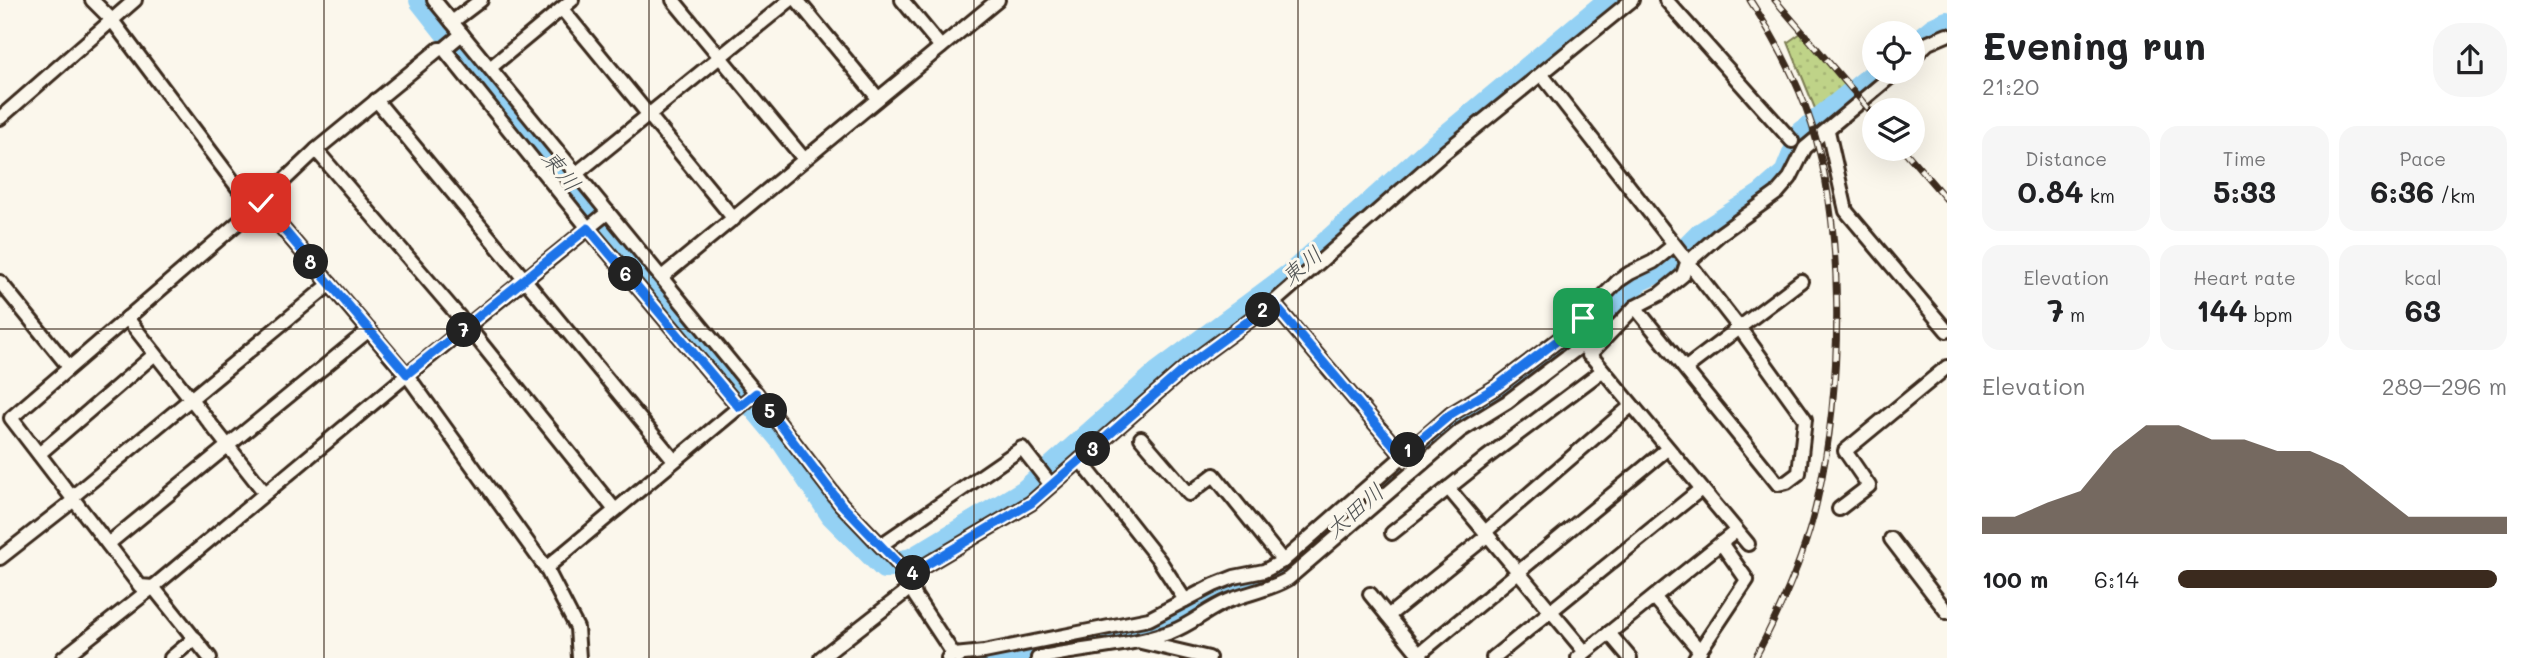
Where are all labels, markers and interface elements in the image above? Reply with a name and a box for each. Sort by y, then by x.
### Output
text: Evening run [1982,20,2206,70]
map controls [1862,21,1925,161]
button: locate [1862,21,1925,84]
button: share [2433,23,2507,97]
text: 21:20 [1982,71,2039,101]
button: layers [1862,98,1925,161]
water label: 東川 [536,143,588,197]
text: Distance [2025,146,2107,171]
text: Time [2223,146,2266,171]
text: Pace [2400,146,2446,171]
text: 0.84 [2017,171,2084,211]
text: 5:33 [2213,171,2276,211]
text: 6:36 [2370,171,2434,211]
pin [231,173,291,233]
text: km [2084,183,2115,208]
text: /km [2434,183,2475,208]
icon: check [242,184,280,222]
water label: 東川 [1274,239,1328,291]
pin: 8 [294,244,328,280]
text: 8 [305,249,316,274]
pin: 6 [608,256,644,292]
text: 6 [620,261,631,286]
text: Elevation [2024,265,2109,290]
text: Heart rate [2193,265,2296,290]
text: kcal [2404,265,2442,290]
pin [1553,288,1613,348]
text: 7 [2047,290,2064,330]
text: 144 [2196,290,2248,330]
text: 63 [2405,290,2441,330]
pin: 2 [1246,292,1280,328]
text: 2 [1257,297,1268,322]
icon: arrive [1564,299,1602,337]
text: m [2064,302,2085,327]
text: bpm [2248,302,2293,327]
pin: 7 [447,312,482,348]
text: 7 [458,317,469,342]
text: Elevation [1982,371,2085,401]
text: 289–296 m [2382,371,2507,401]
pin: 5 [752,394,788,428]
text: 5 [764,398,775,423]
pin: 3 [1076,432,1110,466]
pin: 1 [1390,433,1426,468]
text: 3 [1087,436,1098,461]
text: 1 [1403,437,1412,462]
water label: 太田川 [1318,476,1390,544]
pin: 4 [895,556,930,590]
text: 4 [906,560,919,585]
text: 100 m [1982,564,2048,594]
text: 6:14 [2094,564,2139,594]

